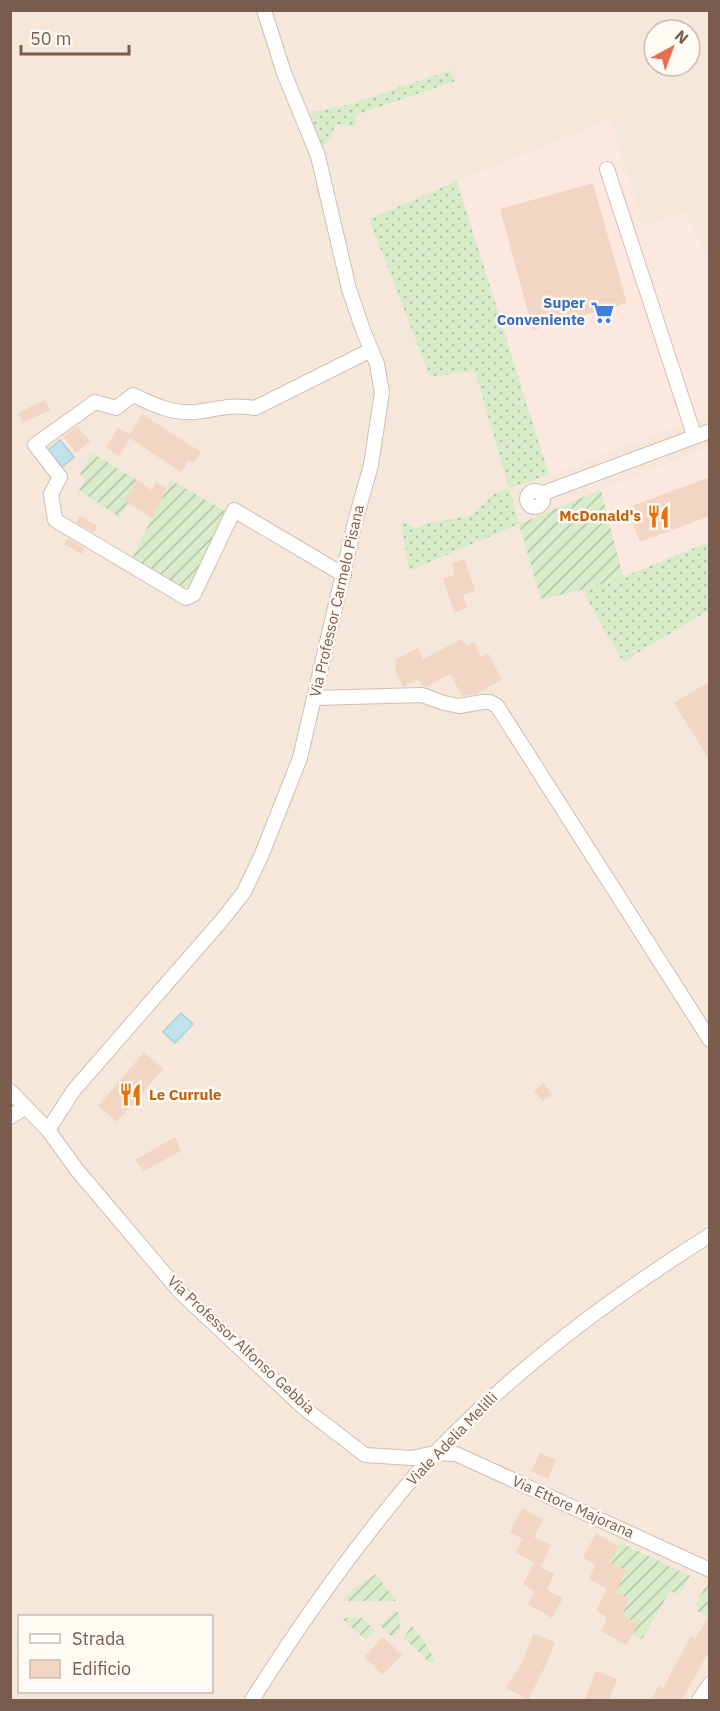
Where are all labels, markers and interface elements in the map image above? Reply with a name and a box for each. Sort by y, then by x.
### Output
scale bar [21,18,129,56]
north arrow [642,18,702,78]
text: N [671,25,693,48]
text: 50 m [30,27,72,50]
place label: Super Conveniente [497,293,585,329]
supermarket icon: Super Conveniente [590,299,616,325]
street label: Via Professor Carmelo Pisana [305,503,368,699]
restaurant icon: McDonald's [646,503,672,529]
place label: McDonald's [559,506,641,525]
restaurant icon: Le Currule [118,1082,144,1108]
place label: Le Currule [149,1085,222,1104]
street label: Via Professor Alfonso Gebbia [164,1271,319,1418]
street label: Viale Adelia Melilli [402,1388,501,1489]
street label: Via Ettore Majorana [509,1471,637,1542]
legend [18,1615,213,1693]
text: Strada [72,1627,125,1650]
text: Edificio [72,1657,131,1680]

